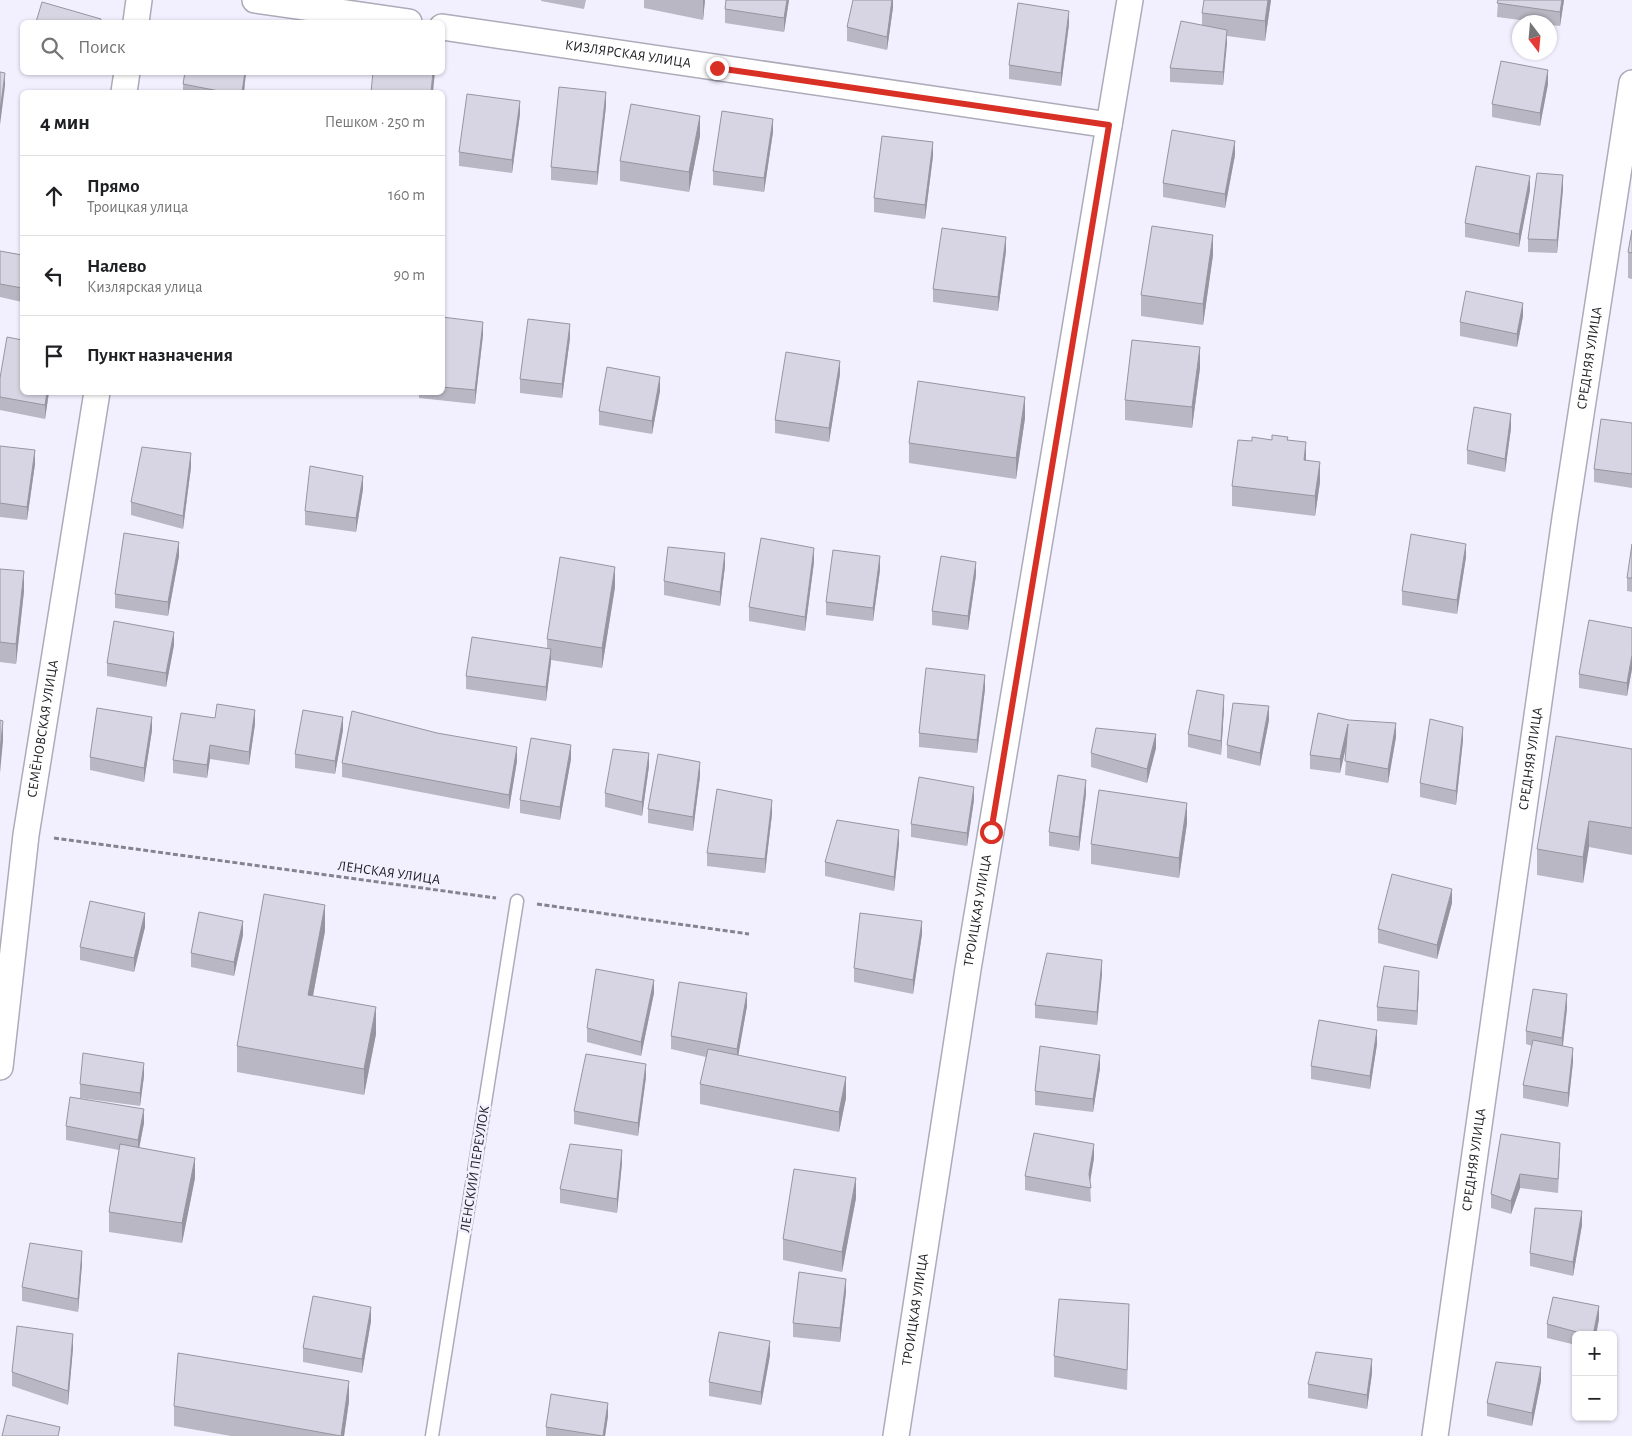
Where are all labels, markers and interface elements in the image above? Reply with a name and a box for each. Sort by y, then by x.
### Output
north arrow [1512,15,1557,60]
search box [20,20,445,75]
icon: search [38,34,66,62]
text: Поиск [78,38,125,57]
street label: КИЗЛЯРСКАЯ УЛИЦА [564,38,692,70]
route end [706,57,729,80]
text: 4 мин [40,112,90,133]
text: Пешком · 250 m [325,114,425,130]
text: Прямо [87,177,140,196]
icon: ahead [40,182,68,210]
text: 160 m [388,187,425,203]
text: Троицкая улица [87,199,188,215]
text: Налево [87,257,146,276]
icon: left [40,262,68,290]
text: 90 m [394,267,425,283]
text: Кизлярская улица [87,279,203,295]
street label: СРЕДНЯЯ УЛИЦА [1575,306,1604,410]
icon: arrive [40,342,68,370]
text: Пункт назначения [87,346,233,365]
street label: СЕМЁНОВСКАЯ УЛИЦА [25,659,61,799]
street label: СРЕДНЯЯ УЛИЦА [1517,706,1545,811]
route start [980,821,1003,844]
street label: ТРОИЦКАЯ УЛИЦА [962,853,994,967]
street label: ЛЕНСКАЯ УЛИЦА [337,859,441,887]
street label: ЛЕНСКИЙ ПЕРЕУЛОК [457,1104,492,1233]
street label: СРЕДНЯЯ УЛИЦА [1460,1107,1488,1212]
street label: ТРОИЦКАЯ УЛИЦА [900,1252,931,1367]
map controls [1572,1331,1617,1421]
button: + [1572,1331,1617,1376]
button: − [1572,1376,1617,1421]

